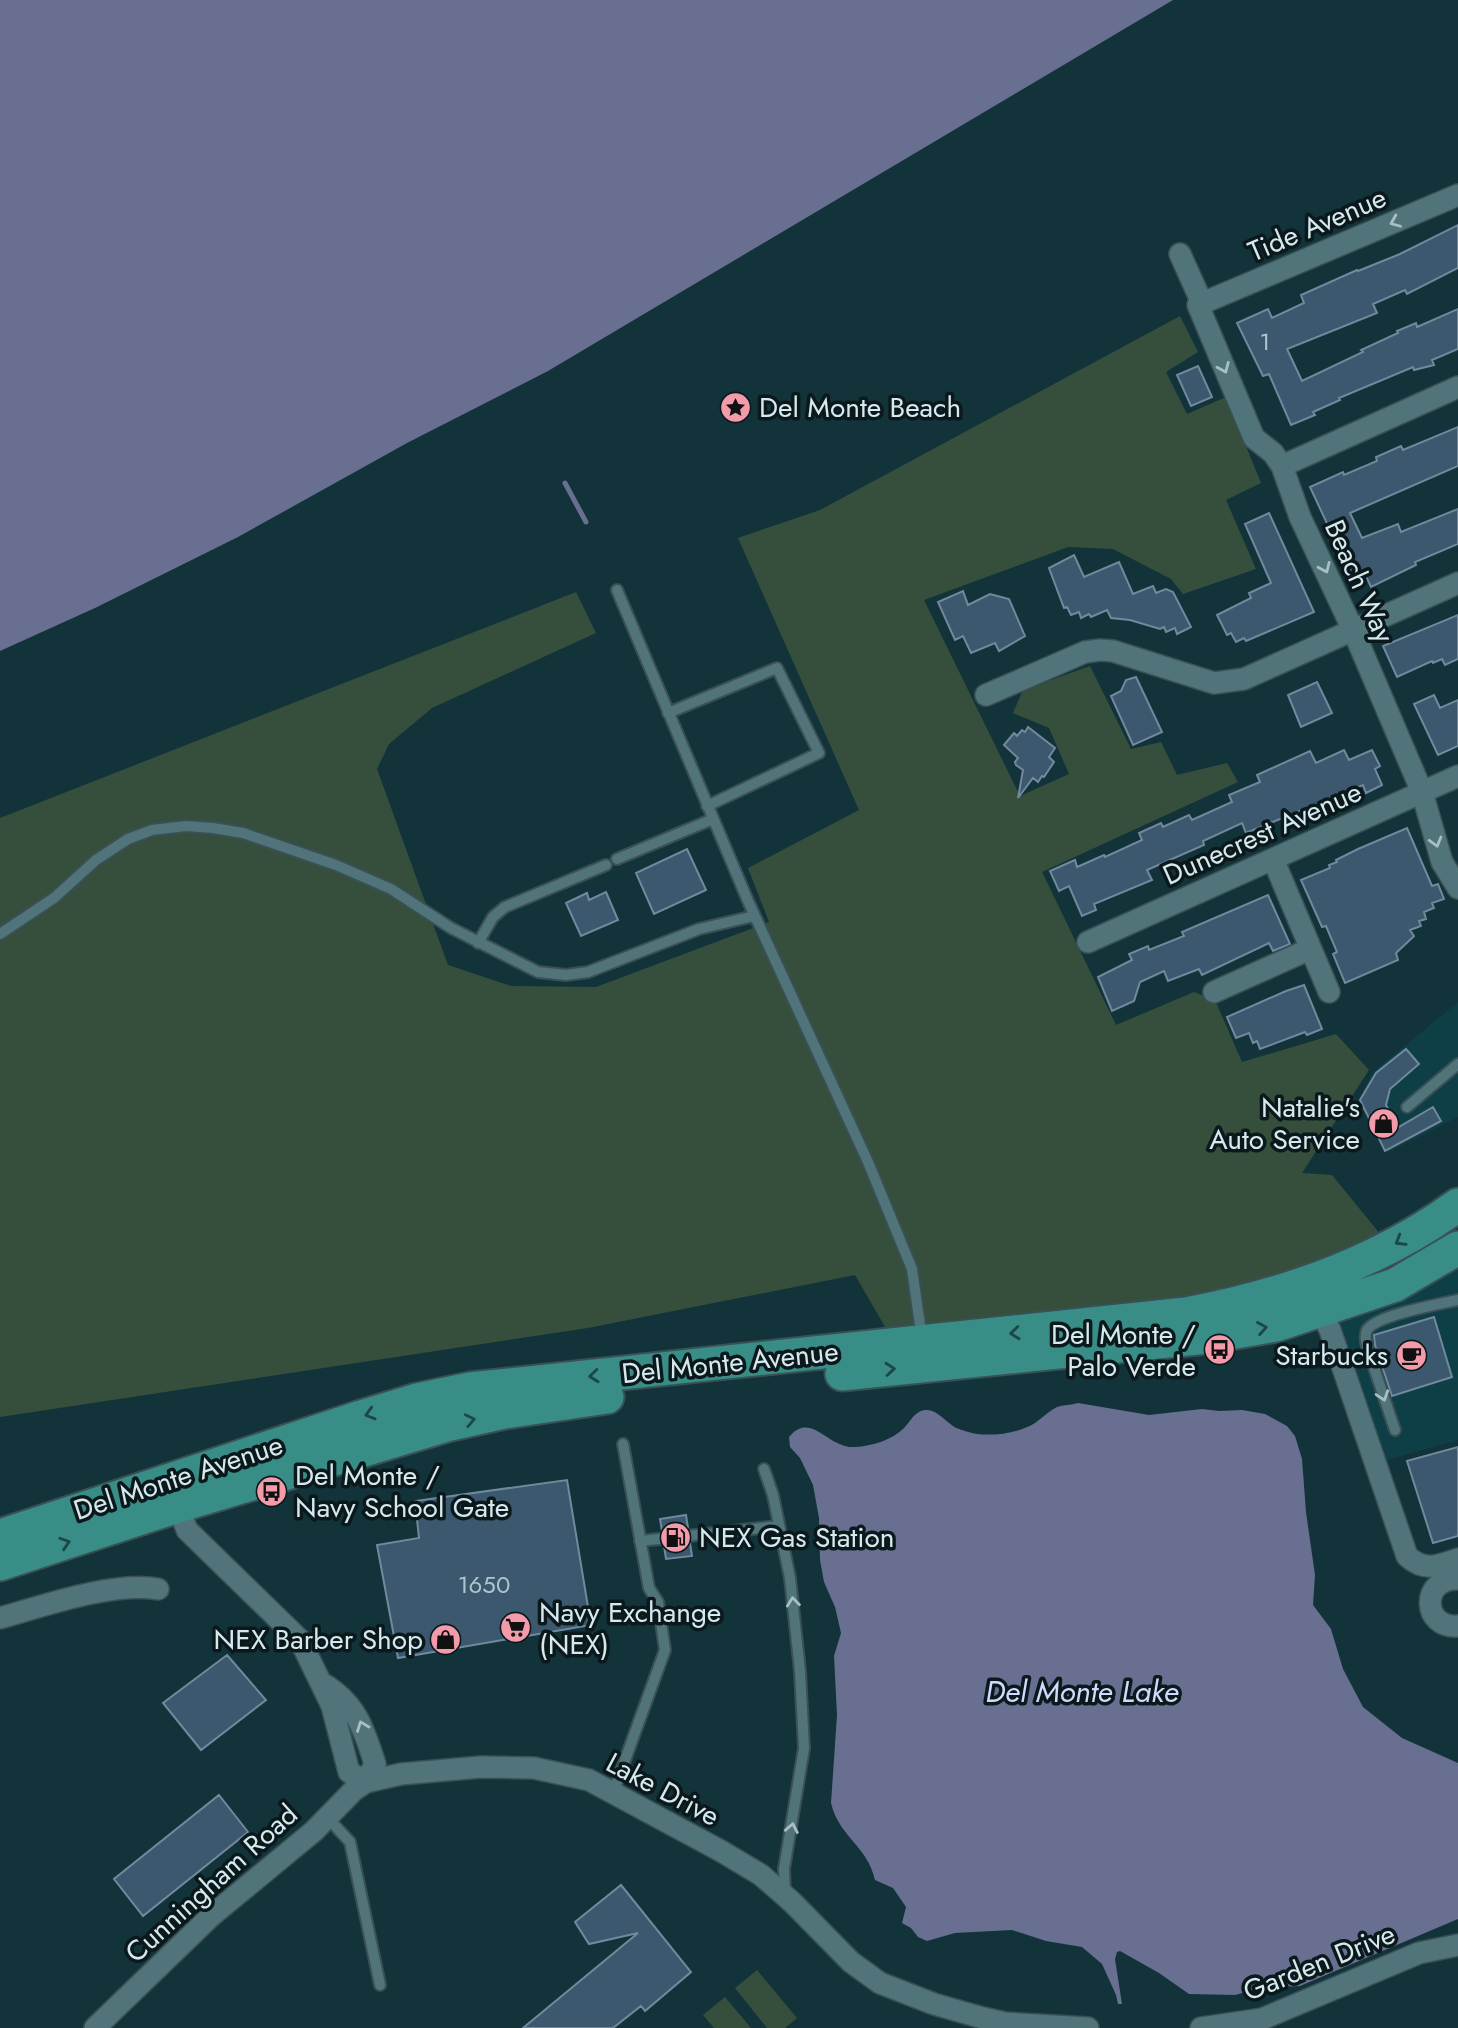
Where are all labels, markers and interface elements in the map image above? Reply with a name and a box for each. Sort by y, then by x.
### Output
street label: Tide Avenue [1242,177,1393,272]
one-way arrow [1390,213,1402,227]
house number: 1 [1260,324,1270,359]
one-way arrow [1216,361,1230,373]
place label: Del Monte Beach [759,387,961,428]
place icon: Del Monte Beach [719,390,753,424]
street label: Beach Way [1314,513,1405,650]
one-way arrow [1317,561,1331,573]
street label: Dunecrest Avenue [1156,771,1368,896]
one-way arrow [1428,836,1442,848]
place label: Natalie's Auto Service [1209,1087,1360,1160]
shop icon: Natalie's Auto Service [1366,1106,1400,1140]
one-way arrow [1395,1233,1408,1246]
place label: Del Monte / Palo Verde [1051,1314,1196,1387]
one-way arrow [1256,1321,1268,1336]
one-way arrow [1010,1325,1021,1340]
street label: Del Monte Avenue [620,1331,840,1394]
bus stop icon: Del Monte / Palo Verde [1202,1333,1236,1367]
place label: Starbucks [1275,1335,1388,1376]
cafe icon: Starbucks [1394,1338,1428,1372]
one-way arrow [885,1362,896,1377]
one-way arrow [588,1368,599,1383]
one-way arrow [1375,1390,1390,1402]
one-way arrow [365,1405,377,1420]
one-way arrow [464,1413,476,1428]
street label: Del Monte Avenue [68,1424,288,1531]
place label: Del Monte / Navy School Gate [295,1455,509,1528]
bus stop icon: Del Monte / Navy School Gate [255,1474,289,1508]
place label: NEX Gas Station [699,1517,894,1558]
fuel station icon: NEX Gas Station [659,1520,693,1554]
one-way arrow [59,1537,71,1552]
house number: 1650 [458,1567,510,1602]
place label: Navy Exchange (NEX) [539,1592,721,1665]
one-way arrow [785,1596,800,1608]
supermarket icon: Navy Exchange (NEX) [499,1611,533,1645]
place label: NEX Barber Shop [214,1619,423,1660]
shop icon: NEX Barber Shop [429,1622,463,1656]
water label: Del Monte Lake [985,1670,1179,1713]
one-way arrow [356,1721,370,1733]
street label: Lake Drive [599,1742,727,1836]
street label: Cunningham Road [116,1795,307,1972]
one-way arrow [783,1822,798,1834]
street label: Garden Drive [1237,1913,1401,2012]

